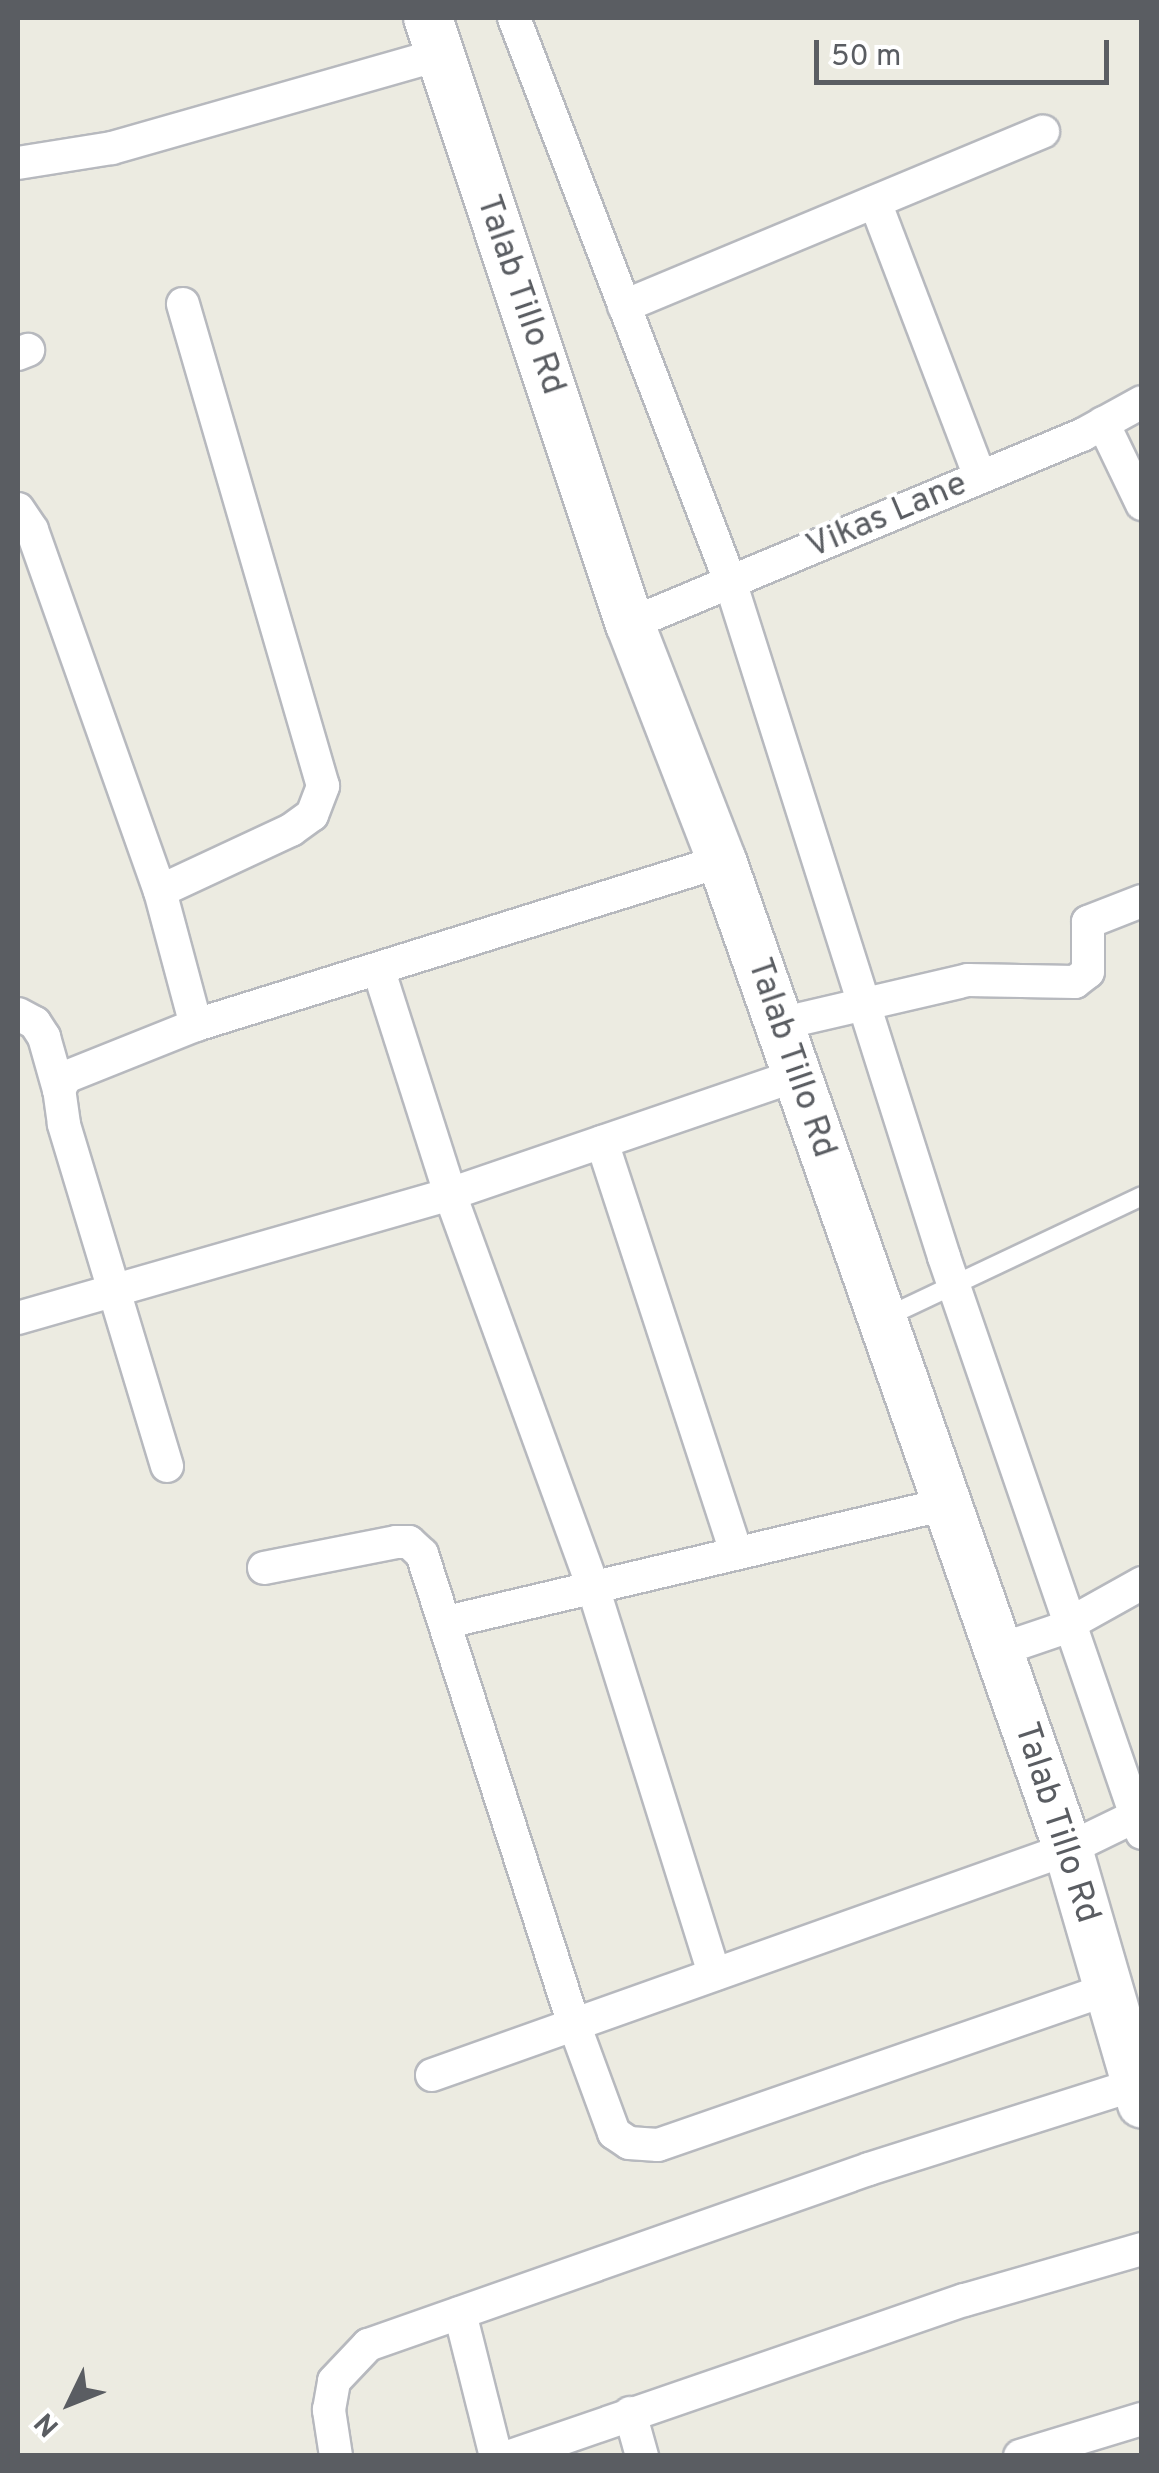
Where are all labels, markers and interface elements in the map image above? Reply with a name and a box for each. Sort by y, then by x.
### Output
scale bar [819,20,1114,82]
text: 50 m [831,39,901,76]
street label: Talab Tillo Rd [466,189,574,401]
street label: Vikas Lane [801,463,973,569]
street label: Talab Tillo Rd [737,952,845,1164]
street label: Talab Tillo Rd [1004,1717,1108,1929]
north arrow [20,2353,120,2453]
text: N [28,2404,68,2443]

